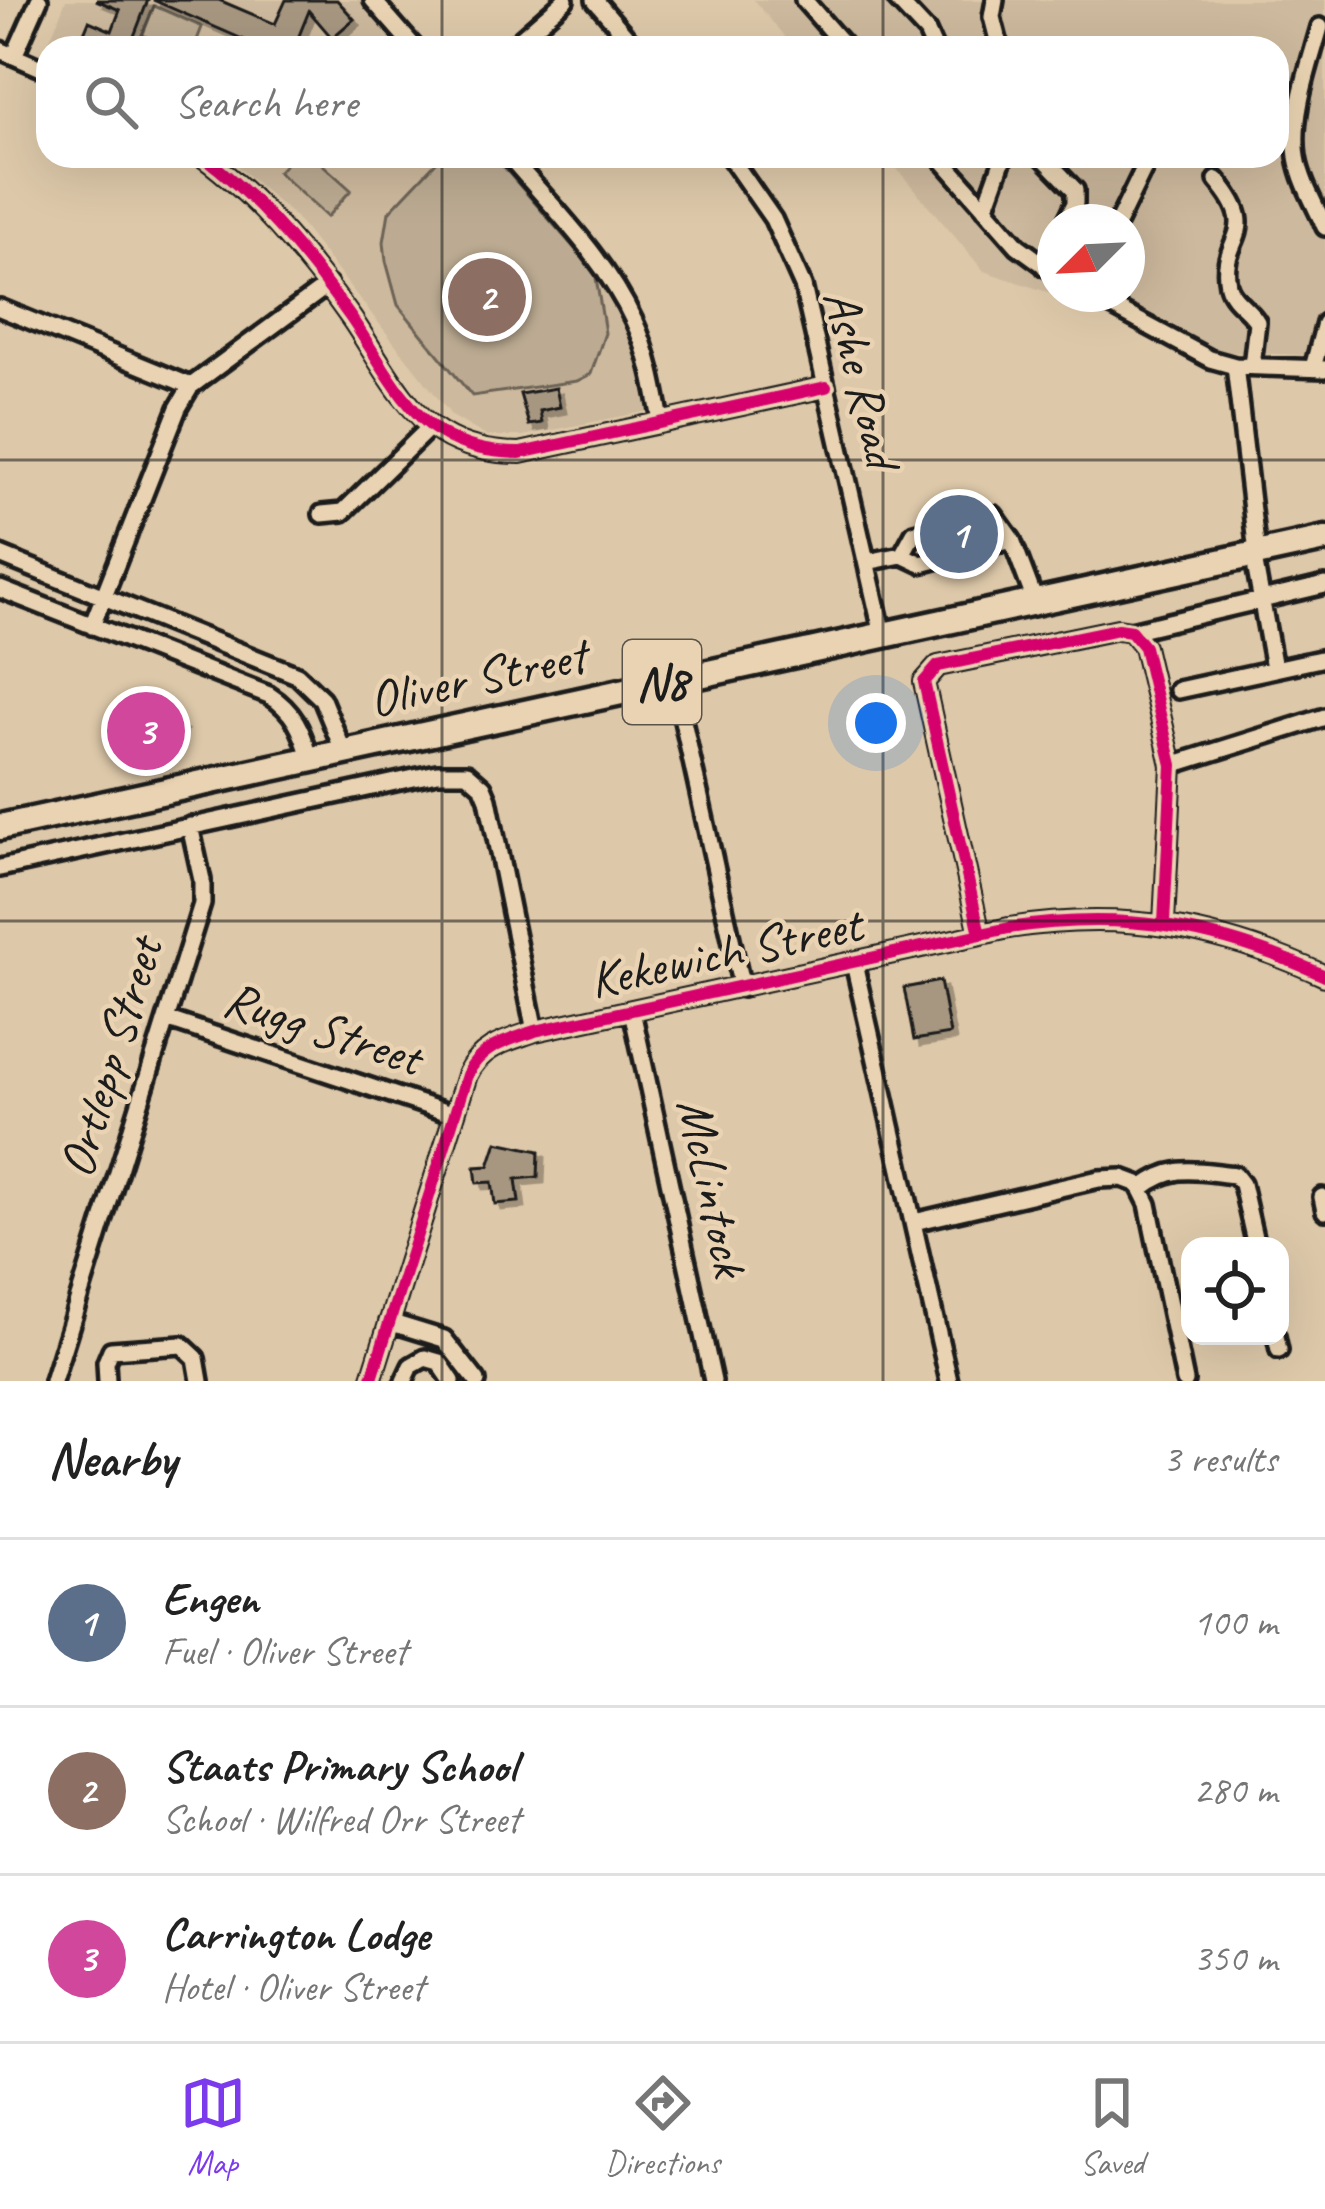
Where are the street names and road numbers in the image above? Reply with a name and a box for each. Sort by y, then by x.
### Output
street label: Ashe Road [809,283,917,480]
street label: Oliver Street [363,622,597,731]
road number: N8 [623,640,701,724]
street label: Kekewich Street [584,891,872,1012]
street label: Ortlepp Street [43,925,178,1185]
street label: Rugg Street [216,966,434,1091]
street label: McLintock [663,1092,764,1286]

